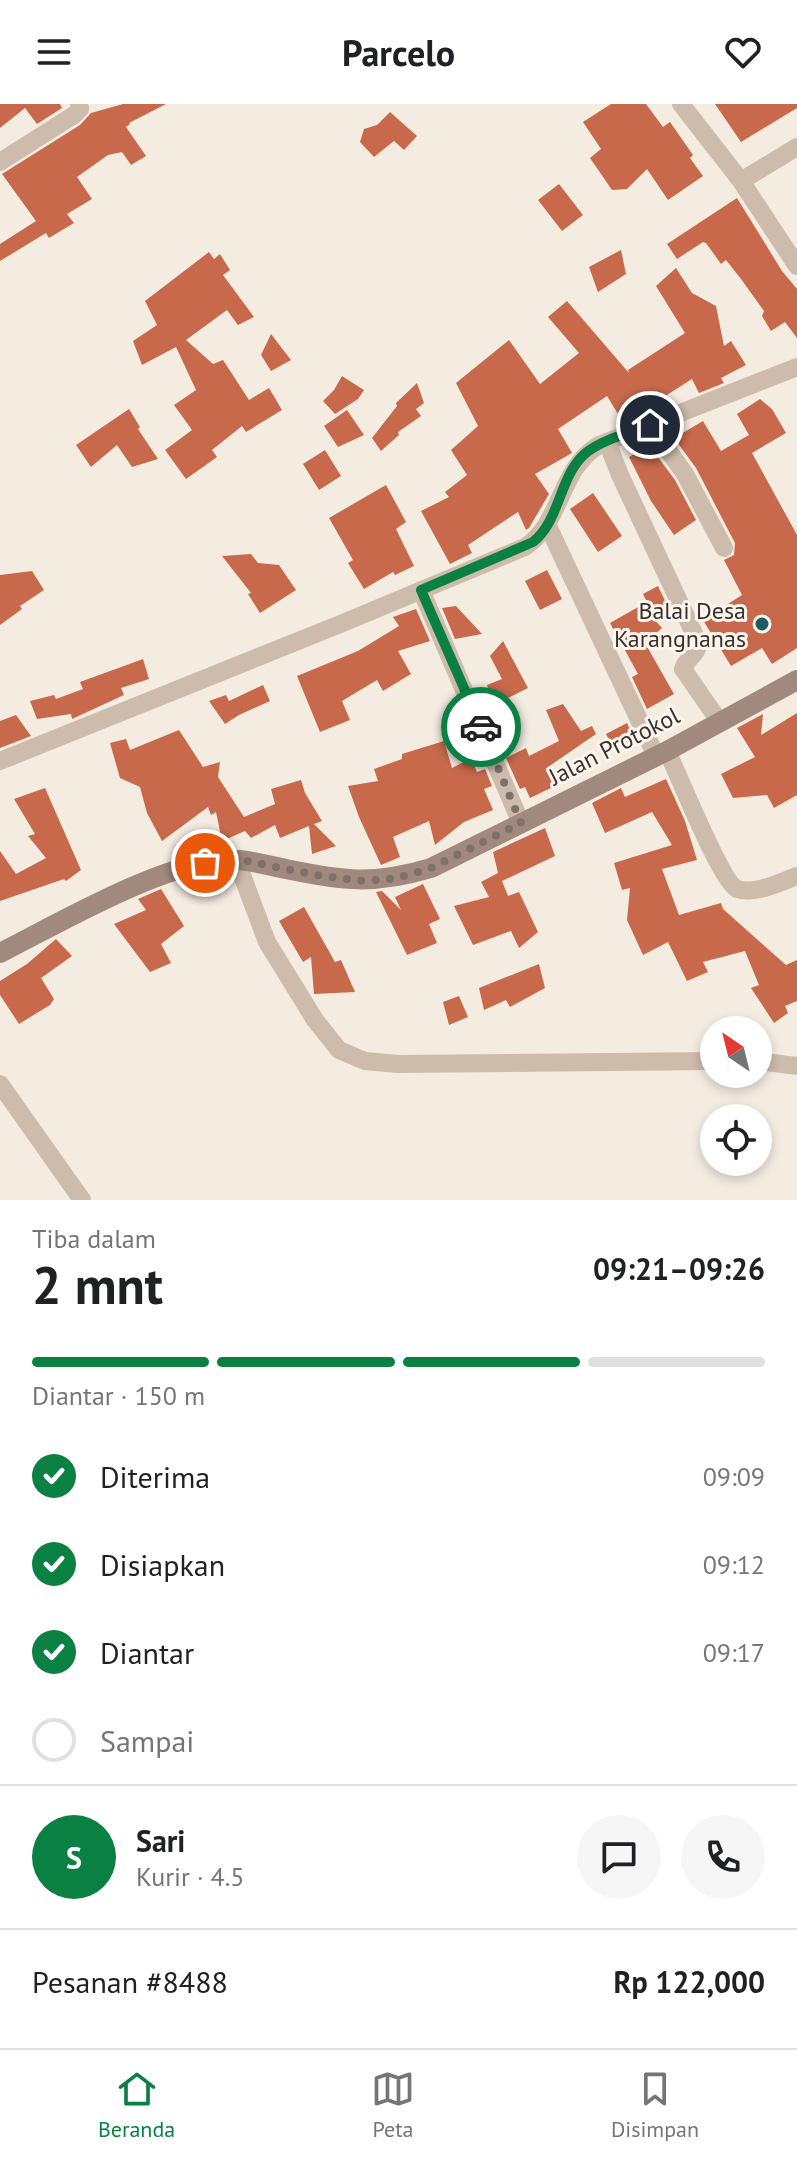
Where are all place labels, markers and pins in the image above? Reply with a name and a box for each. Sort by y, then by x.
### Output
pin [616,391,684,459]
place label: Balai Desa Karangnanas [614,595,746,654]
marker: Balai Desa Karangnanas [753,615,771,633]
pin [171,829,239,897]

